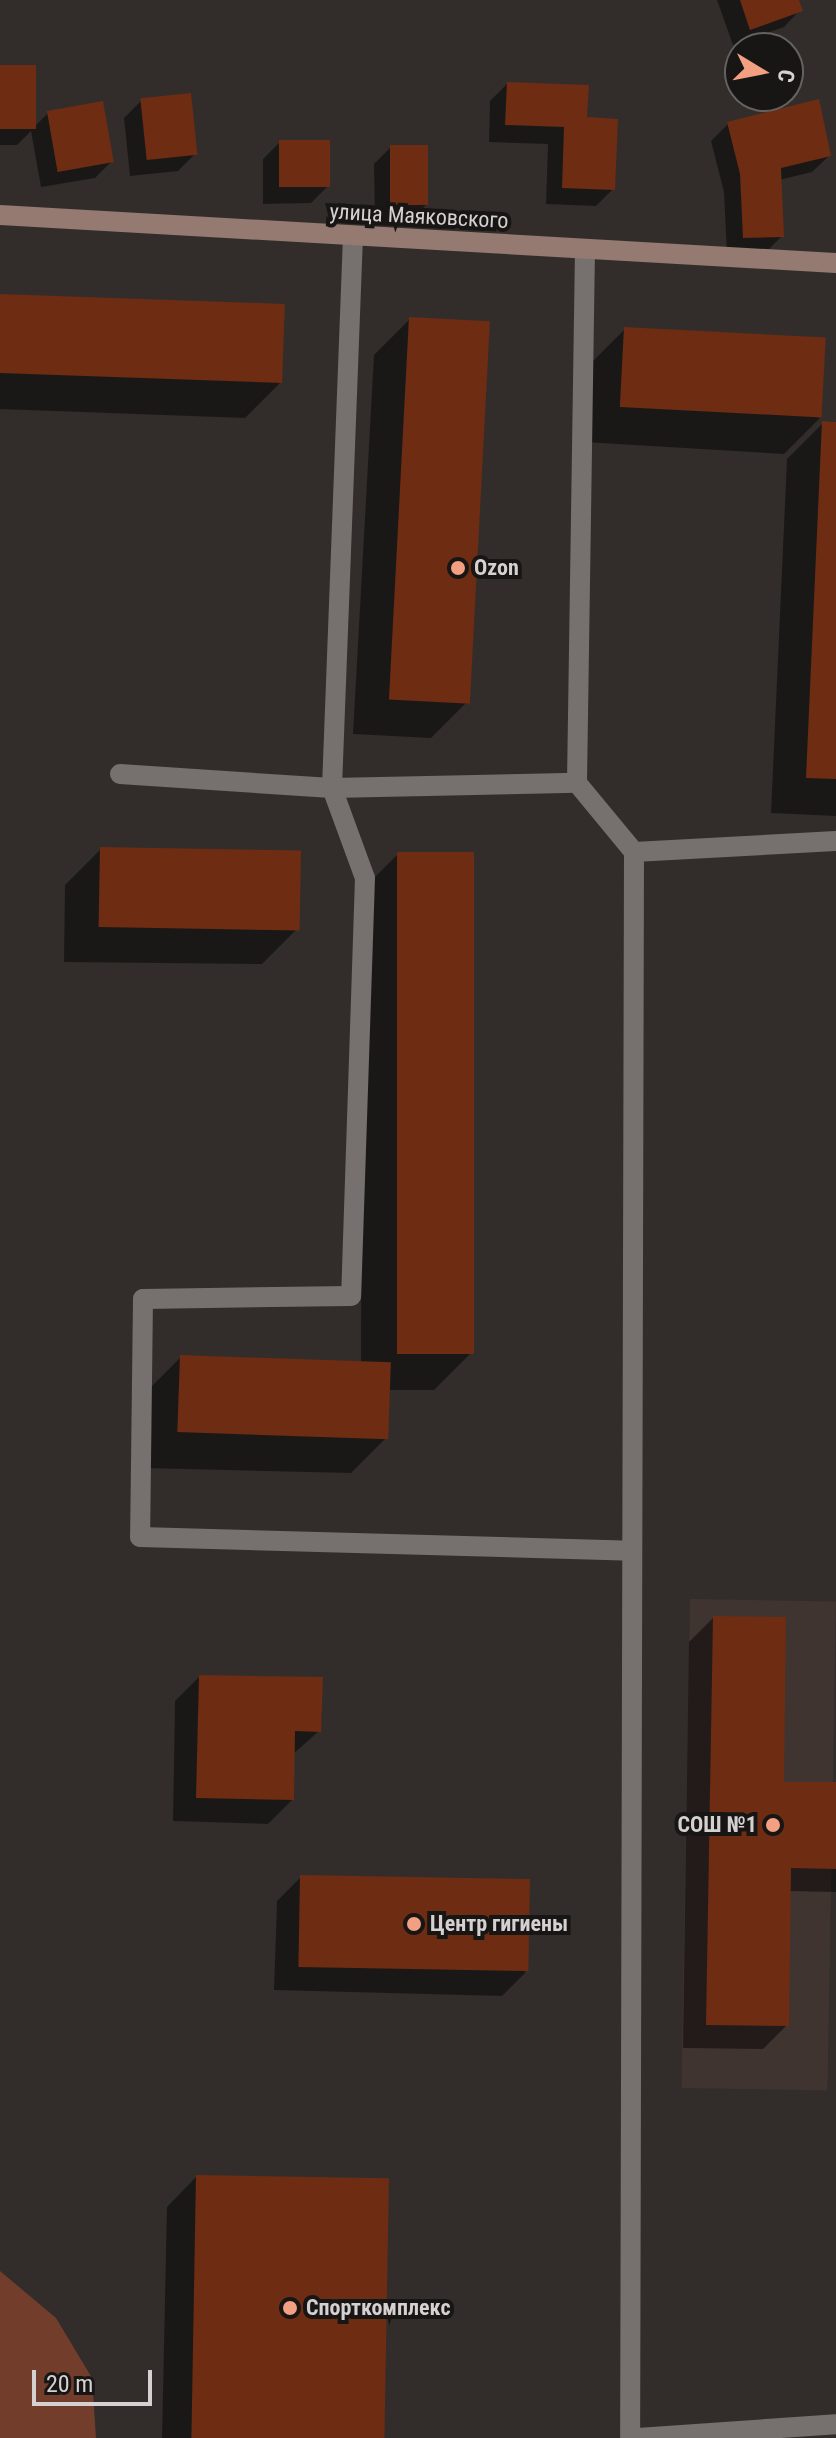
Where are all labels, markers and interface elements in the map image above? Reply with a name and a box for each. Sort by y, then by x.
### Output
north arrow [724,32,804,112]
text: С [773,68,800,84]
street label: улица Маяковского [329,198,509,234]
place label: Ozon [474,555,519,581]
marker: Ozon [449,559,467,577]
place label: СОШ №1 [678,1812,757,1838]
marker: СОШ №1 [764,1816,782,1834]
place label: Центр гигиены [430,1911,568,1937]
marker: Центр гигиены [405,1915,423,1933]
place label: Спорткомплекс [306,2295,450,2321]
marker: Спорткомплекс [281,2299,299,2317]
scale bar [36,2354,156,2404]
text: 20 m [46,2370,93,2398]

